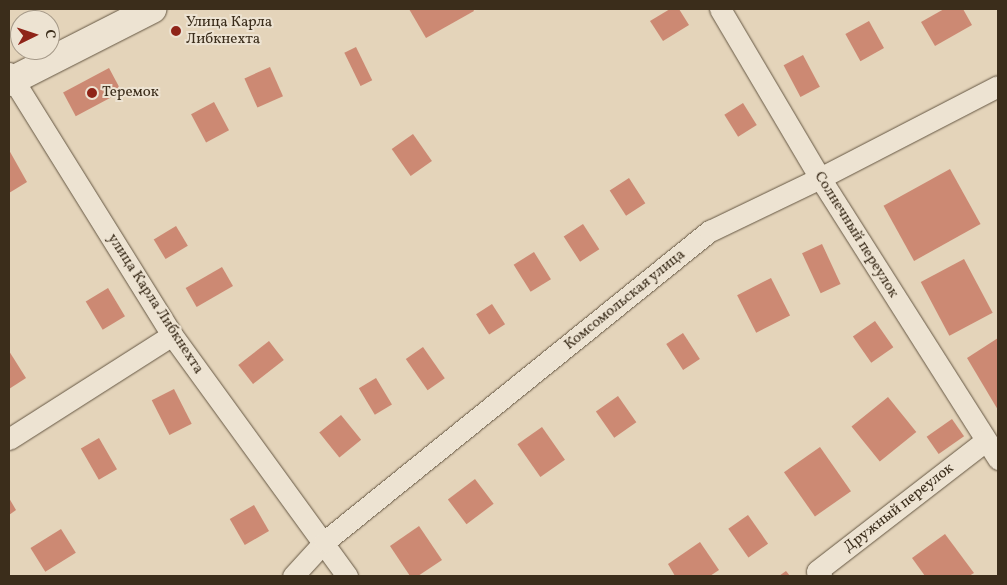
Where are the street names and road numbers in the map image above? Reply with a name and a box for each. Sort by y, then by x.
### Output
street label: Солнечный переулок [810,169,902,301]
street label: улица Карла Либкнехта [103,231,207,377]
street label: Комсомольская улица [561,246,689,354]
street label: Дружный переулок [840,460,958,556]

